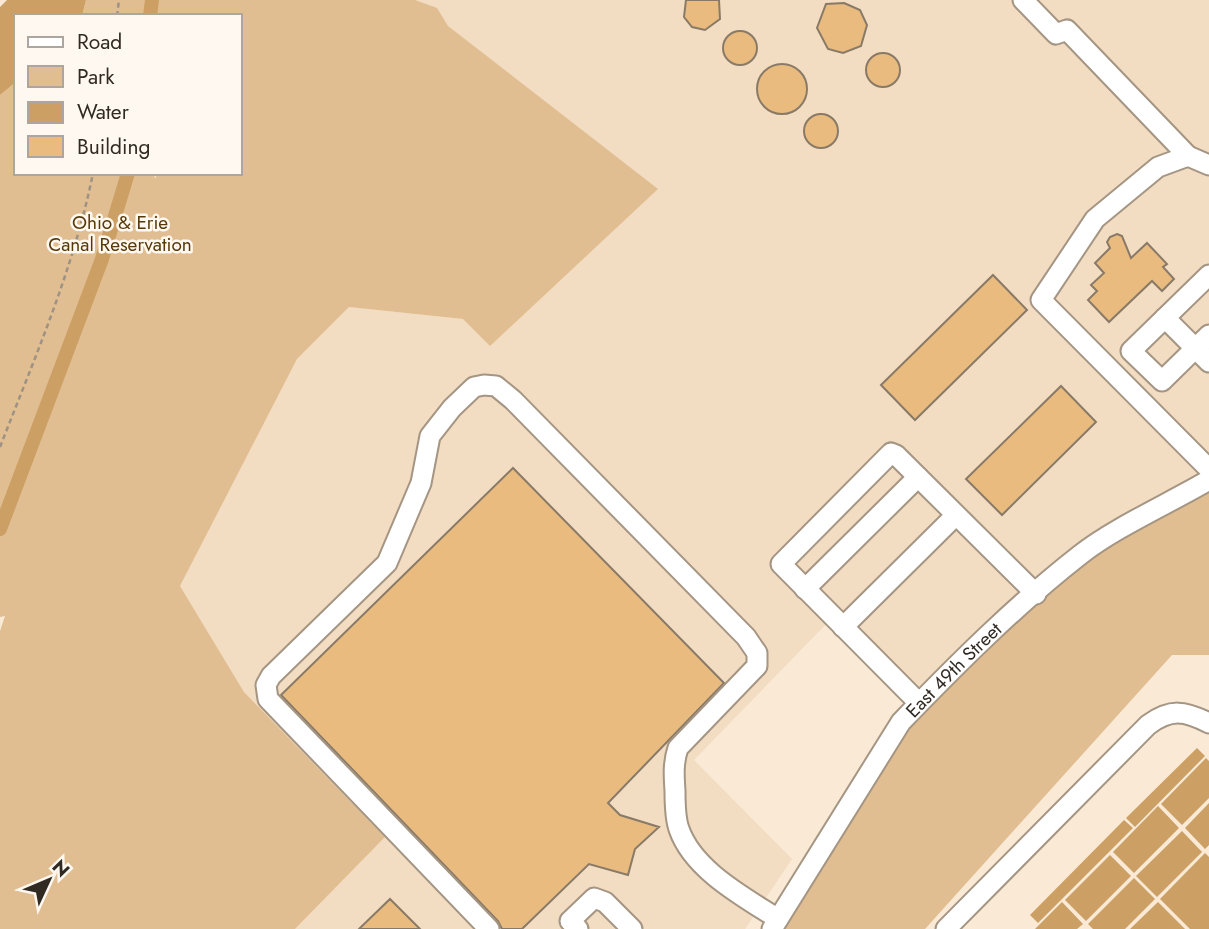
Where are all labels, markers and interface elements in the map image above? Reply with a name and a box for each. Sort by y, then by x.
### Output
legend [14,14,242,175]
text: Road [77,27,122,57]
text: Park [77,62,115,92]
text: Water [77,97,130,127]
text: Building [77,132,150,162]
park label: Ohio & Erie Canal Reservation [48,209,192,258]
street label: East 49th Street [900,616,1008,724]
north arrow [14,845,84,915]
text: N [46,854,76,883]

